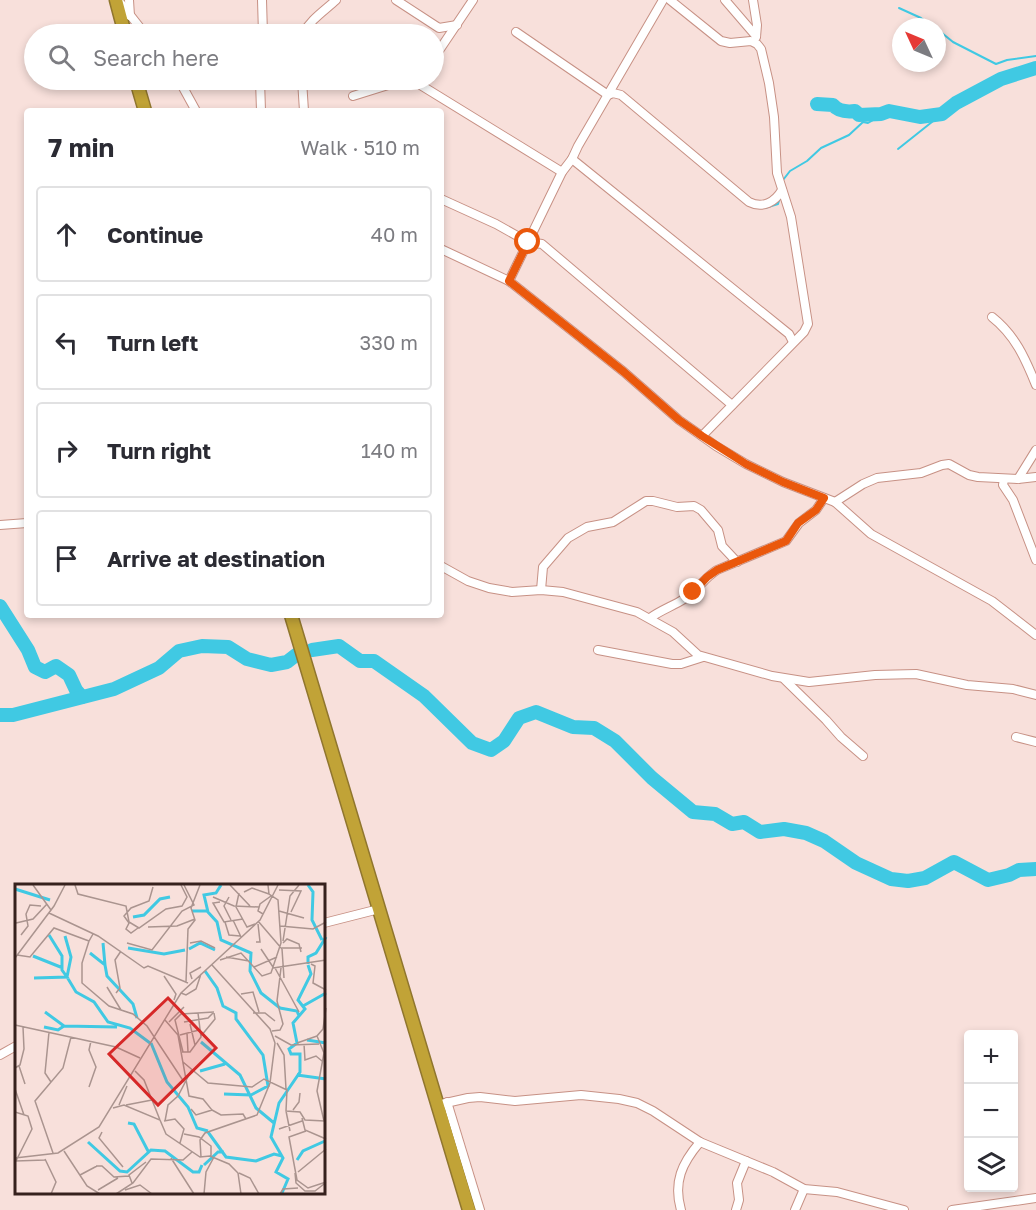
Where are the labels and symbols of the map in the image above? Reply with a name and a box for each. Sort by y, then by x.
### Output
north arrow [892,18,946,72]
route start [514,228,540,254]
route end [679,578,705,604]
inset map [15,884,326,1195]

